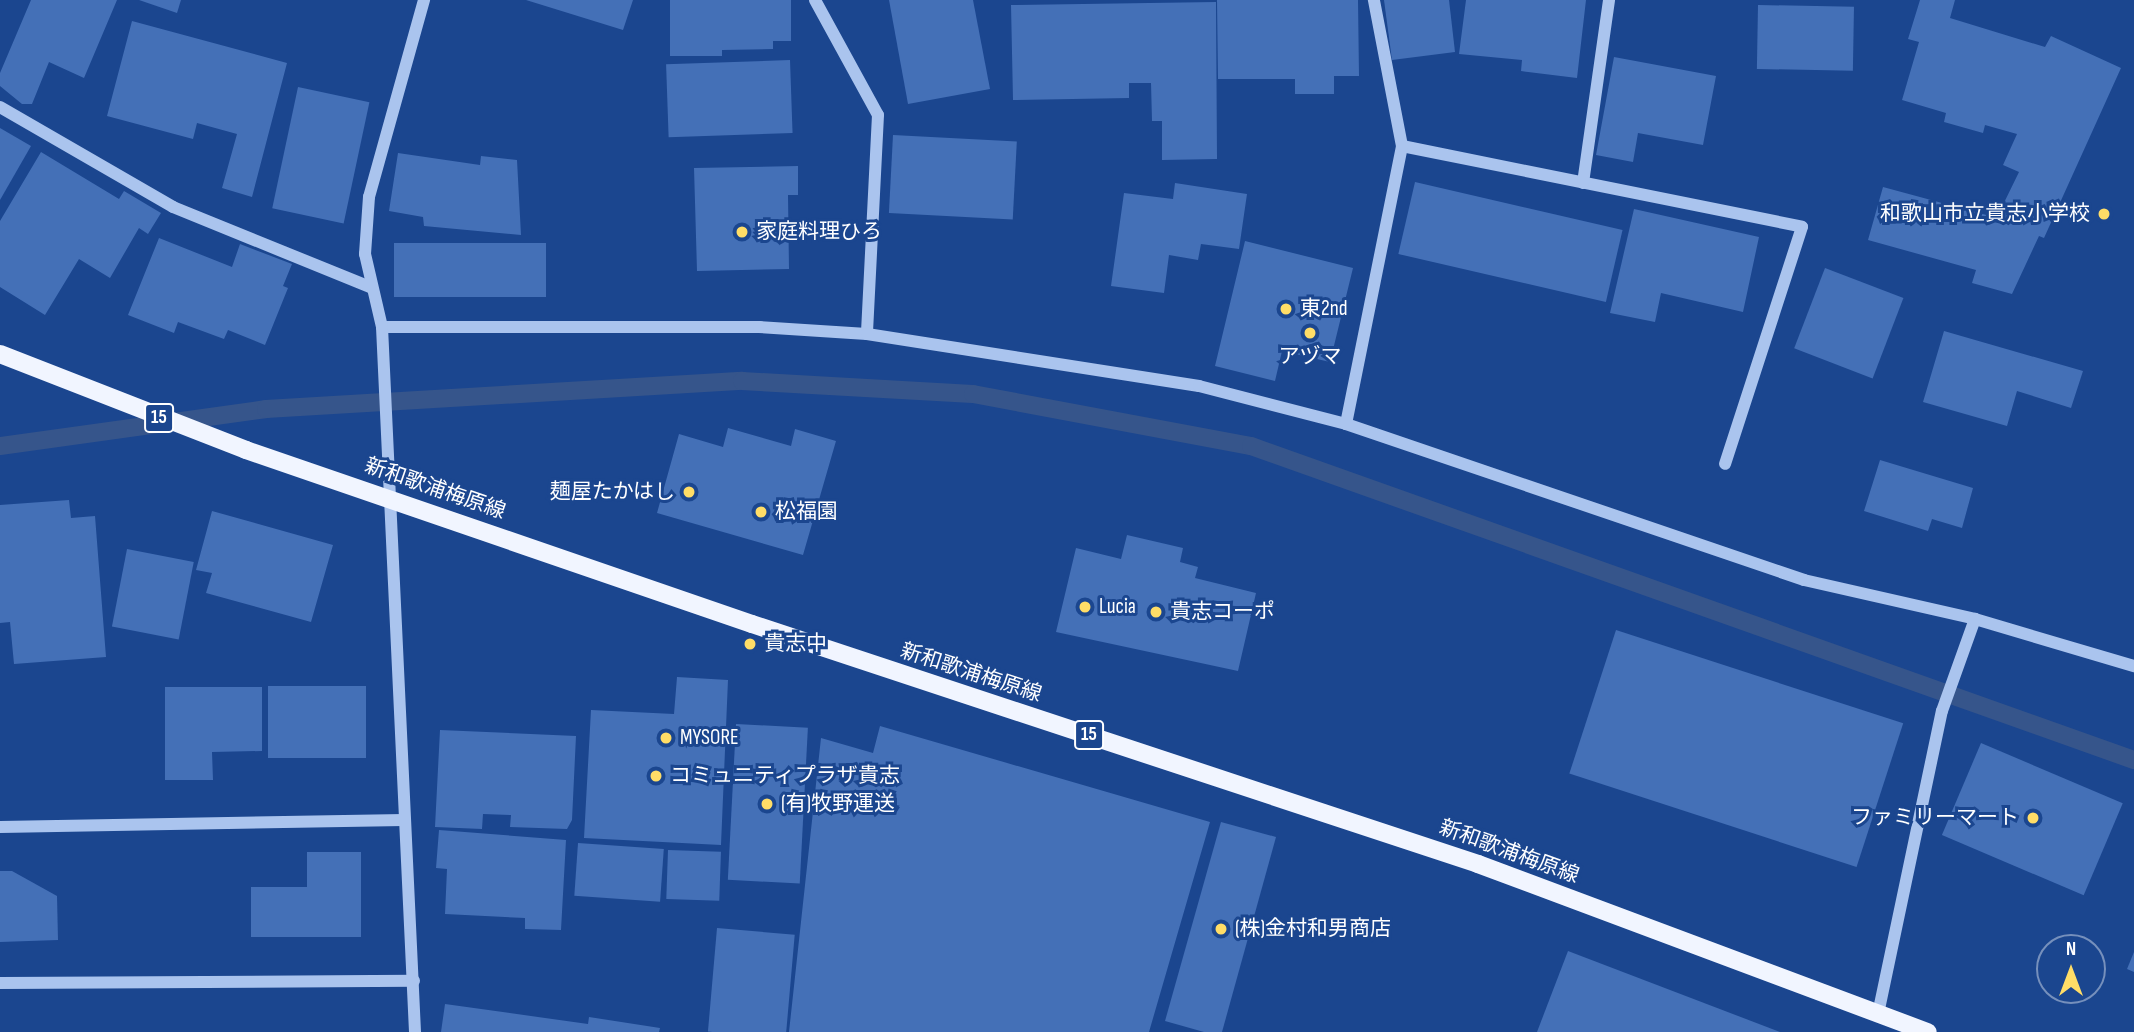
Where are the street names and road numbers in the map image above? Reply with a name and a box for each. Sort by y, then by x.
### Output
road number: 15 [143,402,175,434]
street label: 新和歌浦梅原線 [361,453,509,525]
street label: 新和歌浦梅原線 [897,638,1045,708]
road number: 15 [1073,720,1105,750]
street label: 新和歌浦梅原線 [1436,815,1582,889]

